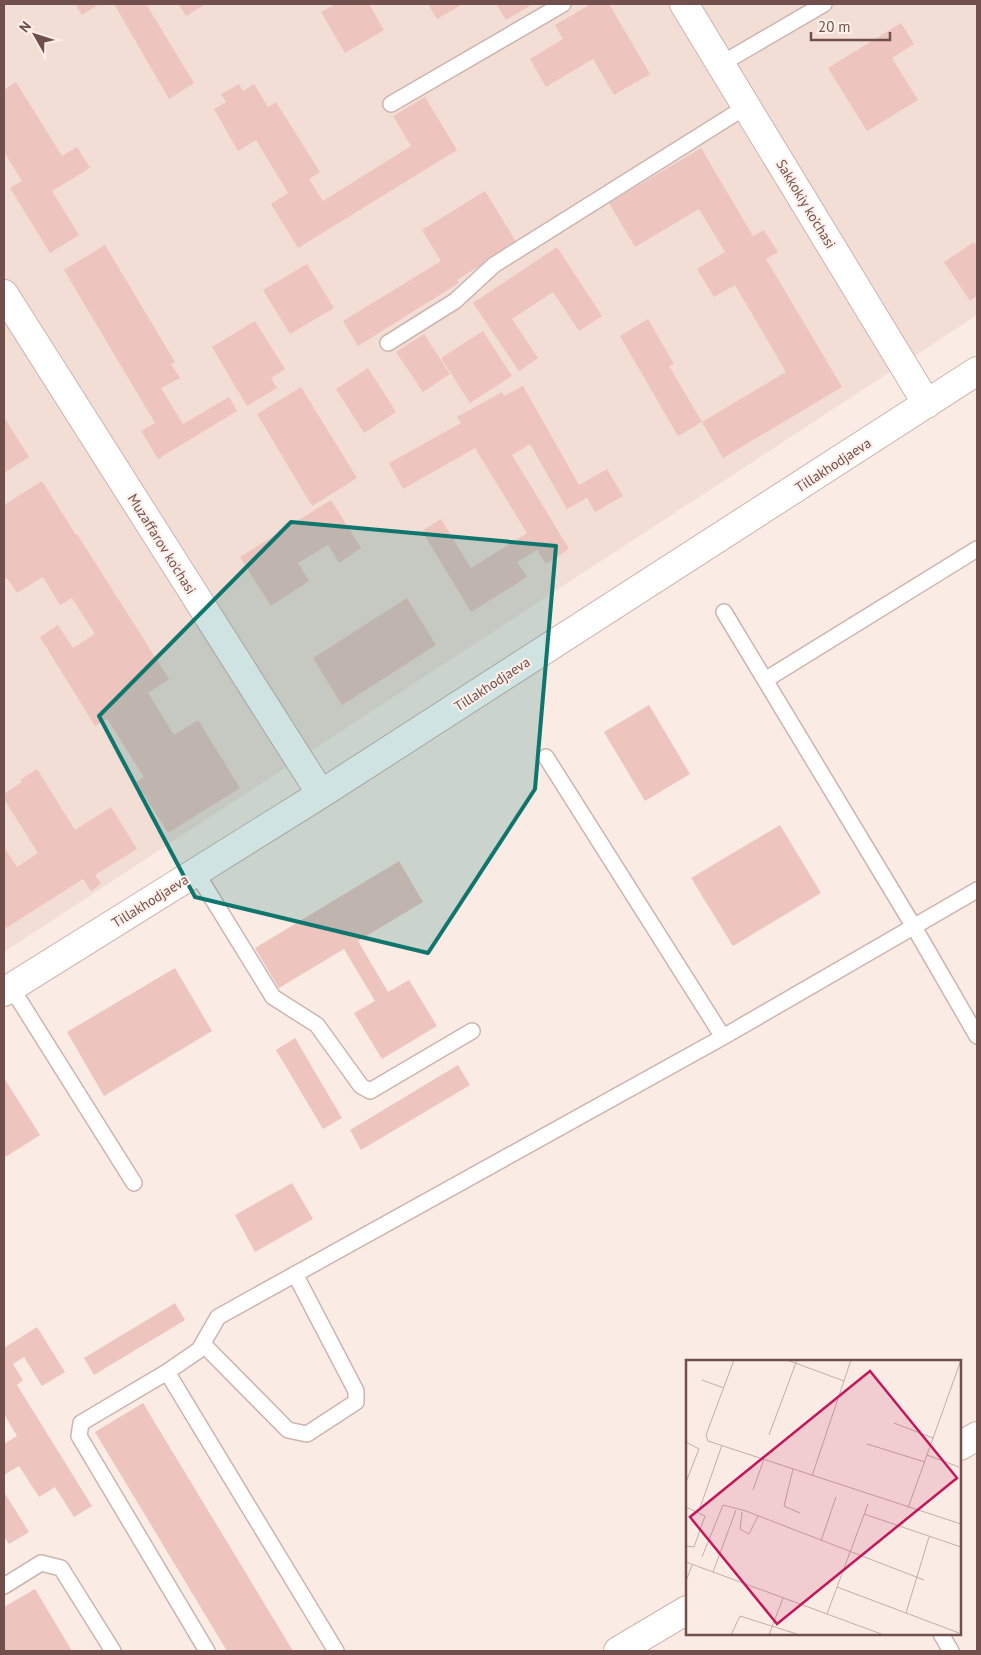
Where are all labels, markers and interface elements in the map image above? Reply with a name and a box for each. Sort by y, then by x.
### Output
north arrow [10,10,60,60]
scale bar [811,10,890,42]
text: 20 m [818,17,851,36]
text: N [15,18,35,36]
street label: Sakkokiy ko'chasi [772,156,840,252]
street label: Tillakhodjaeva [792,434,875,496]
street label: Muzaffarov ko'chasi [124,490,200,598]
street label: Tillakhodjaeva [451,653,534,715]
street label: Tillakhodjaeva [108,870,192,932]
inset map [686,1360,961,1635]

